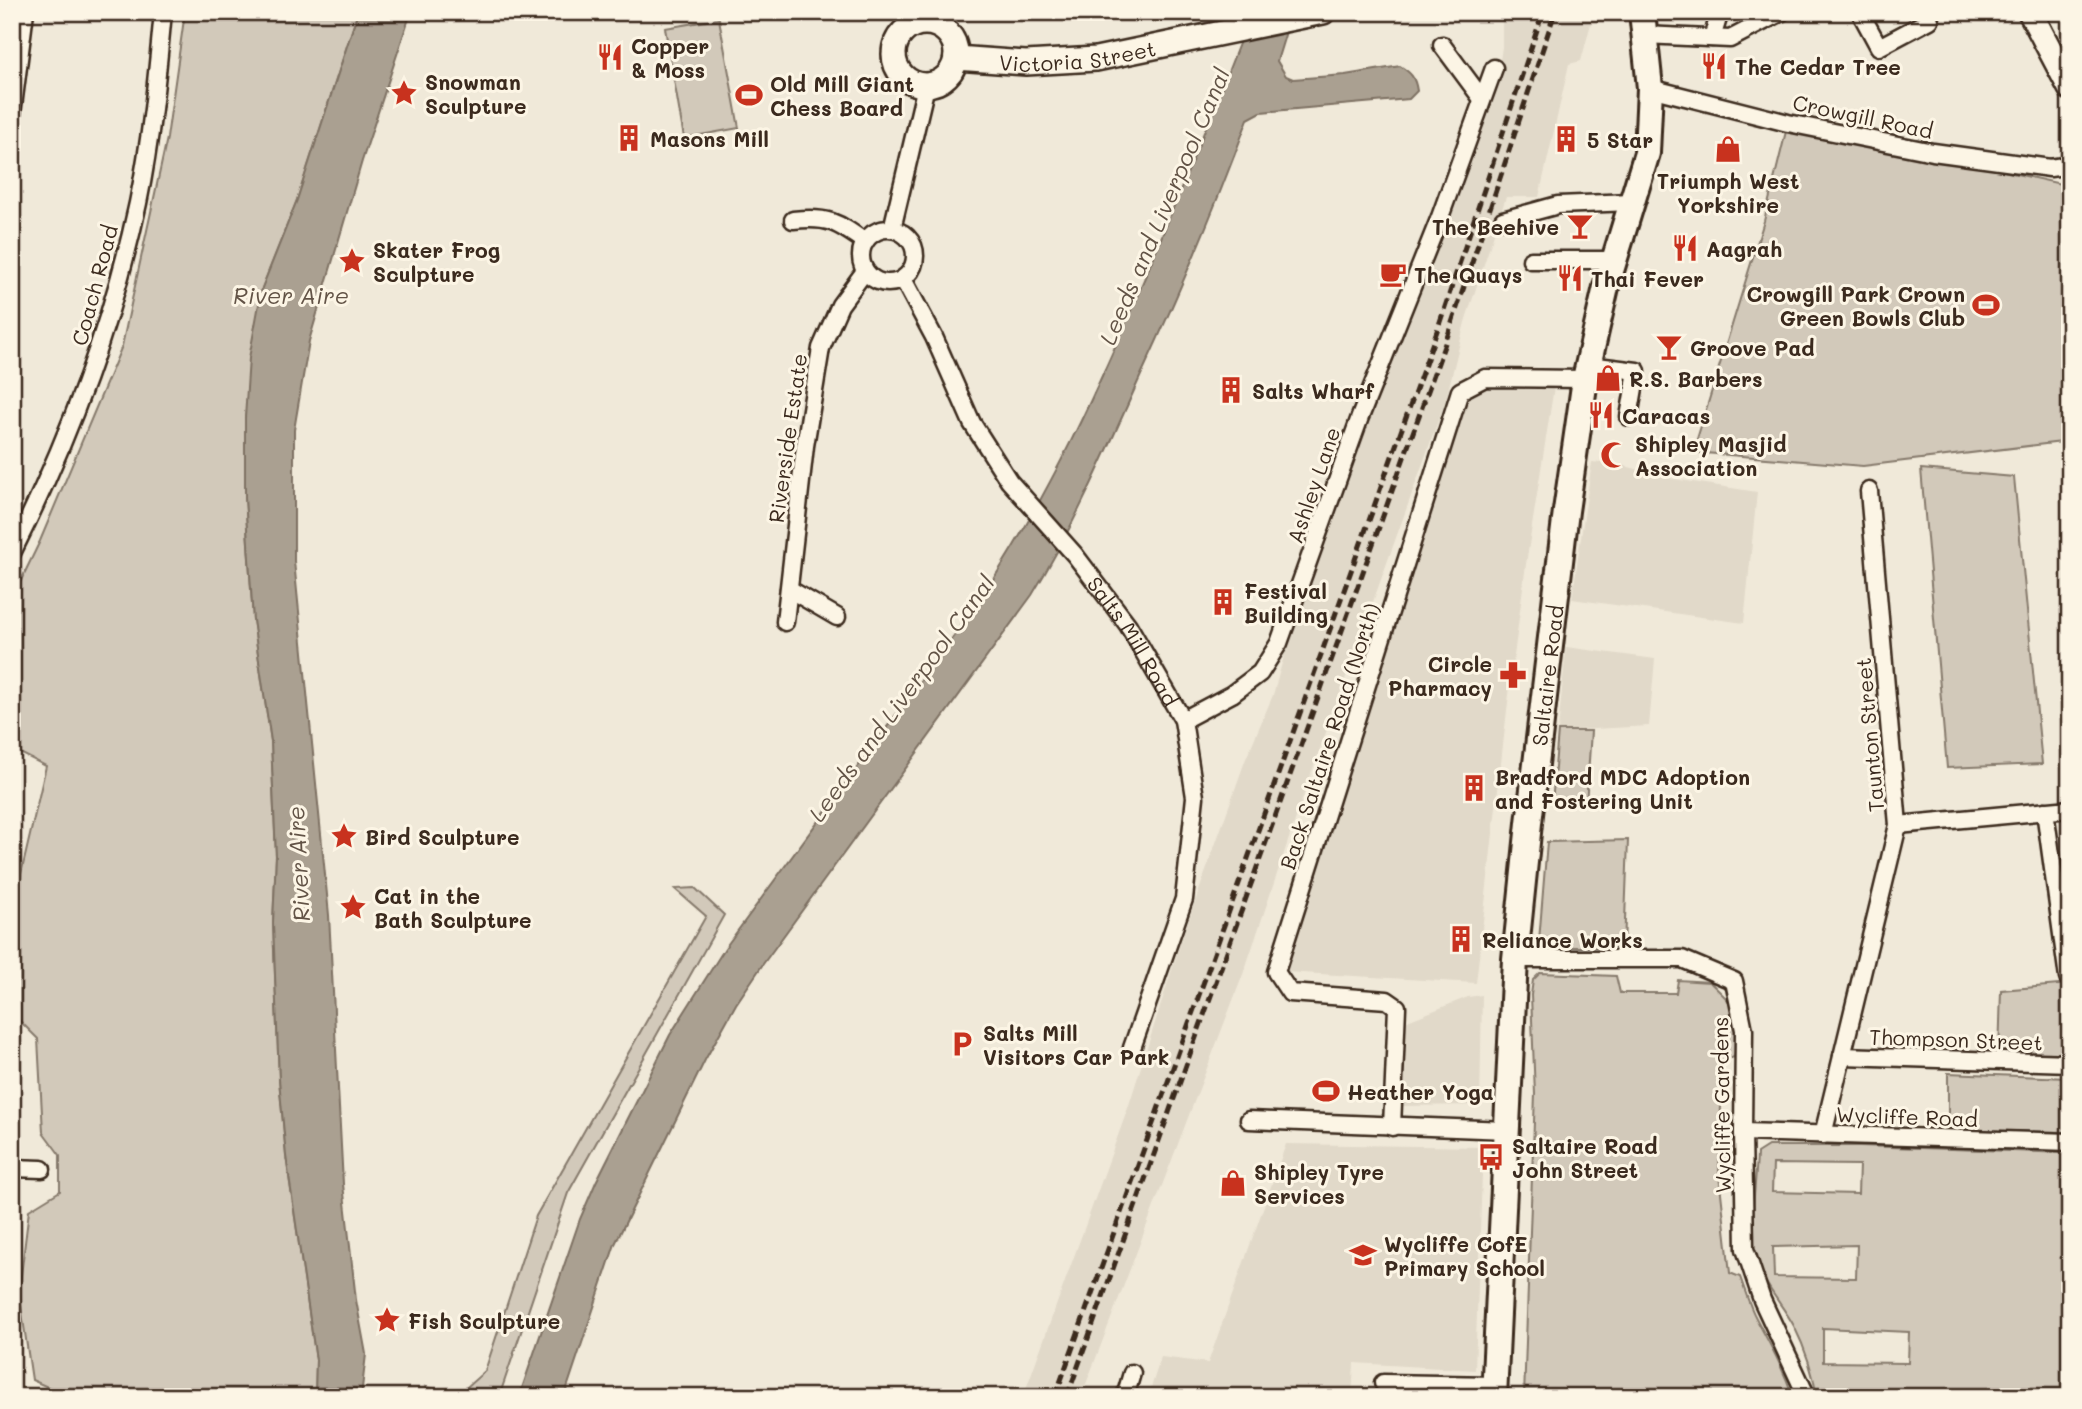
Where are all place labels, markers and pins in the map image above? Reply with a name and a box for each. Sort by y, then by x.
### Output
place label: Copper & Moss [631,32,709,83]
restaurant icon: Copper & Moss [595,42,625,72]
restaurant icon: The Cedar Tree [1699,51,1729,81]
place label: The Cedar Tree [1735,53,1901,80]
place label: Snowman Sculpture [425,68,526,119]
place label: Old Mill Giant Chess Board [770,70,914,121]
place icon: Snowman Sculpture [389,78,419,108]
sports icon: Old Mill Giant Chess Board [734,80,764,110]
building icon: Masons Mill [614,123,644,153]
building icon: 5 Star [1551,124,1581,154]
place label: Masons Mill [650,125,769,152]
place label: 5 Star [1587,126,1653,153]
shop icon: Triumph West Yorkshire [1713,134,1743,164]
place label: Triumph West Yorkshire [1657,167,1799,218]
bar icon: The Beehive [1565,211,1595,241]
place label: The Beehive [1432,213,1559,240]
restaurant icon: Aagrah [1670,233,1700,263]
place label: Aagrah [1706,235,1782,262]
place label: Skater Frog Sculpture [373,236,500,287]
place icon: Skater Frog Sculpture [337,246,367,276]
cafe icon: The Quays [1378,259,1408,289]
place label: The Quays [1414,261,1522,289]
restaurant icon: Thai Fever [1555,263,1585,293]
place label: Thai Fever [1591,265,1704,292]
place label: Crowgill Park Crown Green Bowls Club [1746,280,1965,331]
sports icon: Crowgill Park Crown Green Bowls Club [1971,290,2001,320]
bar icon: Groove Pad [1654,332,1684,362]
place label: Groove Pad [1690,334,1815,361]
shop icon: R.S. Barbers [1593,363,1623,393]
place label: R.S. Barbers [1629,365,1763,392]
building icon: Salts Wharf [1216,375,1246,405]
place label: Salts Wharf [1252,377,1375,404]
restaurant icon: Caracas [1586,400,1616,430]
place label: Caracas [1622,402,1710,429]
place label: Shipley Masjid Association [1635,430,1787,481]
mosque icon: Shipley Masjid Association [1599,440,1629,470]
place label: Festival Building [1244,577,1328,628]
building icon: Festival Building [1208,587,1238,617]
place label: Circle Pharmacy [1388,650,1492,702]
pharmacy icon: Circle Pharmacy [1498,660,1528,690]
place label: Bradford MDC Adoption and Fostering Unit [1495,763,1750,814]
building icon: Bradford MDC Adoption and Fostering Unit [1459,773,1489,803]
place icon: Bird Sculpture [329,821,359,851]
place label: Bird Sculpture [365,823,520,850]
place label: Cat in the Bath Sculpture [374,882,532,933]
place icon: Cat in the Bath Sculpture [338,892,368,922]
building icon: Reliance Works [1446,924,1476,954]
place label: Reliance Works [1482,926,1643,953]
place label: Salts Mill Visitors Car Park [983,1019,1169,1070]
parking icon: Salts Mill Visitors Car Park [947,1029,977,1059]
sports icon: Heather Yoga [1311,1076,1341,1106]
place label: Heather Yoga [1347,1078,1494,1105]
place label: Saltaire Road John Street [1512,1132,1658,1183]
bus stop icon: Saltaire Road John Street [1476,1142,1506,1172]
place label: Shipley Tyre Services [1254,1158,1384,1209]
shop icon: Shipley Tyre Services [1218,1168,1248,1198]
place label: Wycliffe CofE Primary School [1384,1230,1545,1282]
school or university icon: Wycliffe CofE Primary School [1348,1240,1378,1270]
place icon: Fish Sculpture [372,1305,402,1335]
place label: Fish Sculpture [408,1307,560,1334]

